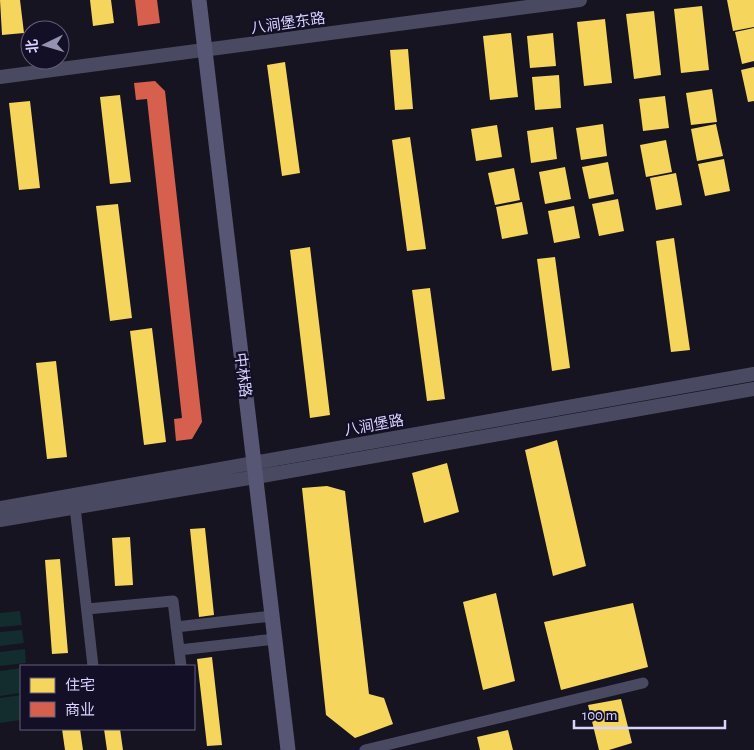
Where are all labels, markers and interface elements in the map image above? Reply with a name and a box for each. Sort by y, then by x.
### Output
street label: 八涧堡东路 [250,10,326,36]
north arrow [20,20,70,70]
text: 北 [24,38,41,54]
street label: 中林路 [232,352,254,398]
street label: 八涧堡路 [343,412,405,438]
legend [20,665,195,730]
text: 住宅 [65,677,95,693]
scale bar [574,698,725,730]
text: 商业 [65,702,95,718]
text: 100 m [582,708,617,723]

